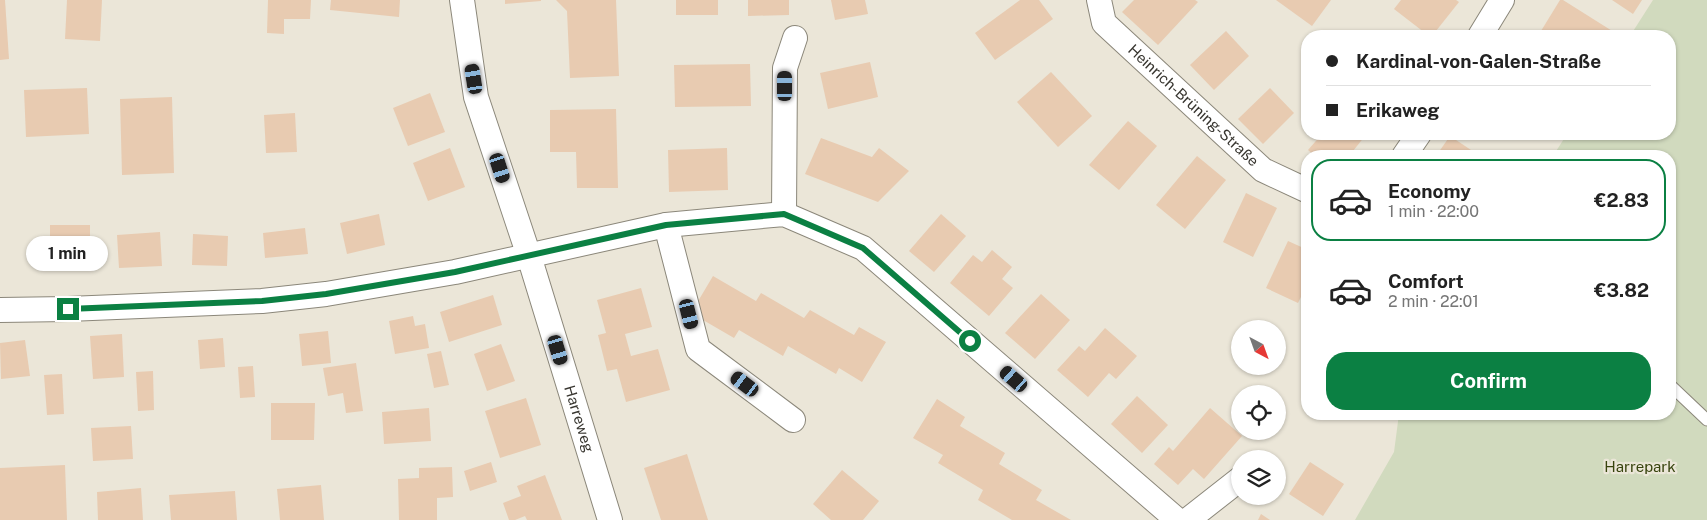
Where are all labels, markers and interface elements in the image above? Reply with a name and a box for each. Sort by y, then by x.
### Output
street label: Heinrich-Brüning-Straße [1125,41,1262,169]
text: Kardinal-von-Galen-Straße [1356,50,1601,72]
car [464,63,483,95]
car [777,71,792,101]
text: Erikaweg [1356,99,1439,121]
car [488,151,511,185]
icon: car [1328,178,1373,223]
text: Economy [1388,180,1471,202]
text: €2.83 [1594,189,1649,211]
text: 1 min · 22:00 [1388,202,1479,221]
callout: 1 min [27,236,109,272]
text: 1 min [48,244,86,263]
icon: car [1328,268,1373,313]
text: Comfort [1388,270,1464,292]
text: €3.82 [1594,279,1649,301]
text: 2 min · 22:01 [1388,292,1479,311]
route end [57,298,79,320]
car [678,298,699,330]
north arrow [1231,320,1286,375]
map controls [1231,320,1286,505]
route start [959,330,981,352]
car [546,333,569,367]
button: Confirm [1326,352,1651,410]
car [997,363,1030,395]
car [728,369,761,399]
street label: Harreweg [561,383,598,454]
button: locate [1231,385,1286,440]
button: layers [1231,450,1286,505]
park label: Harrepark [1604,458,1676,475]

